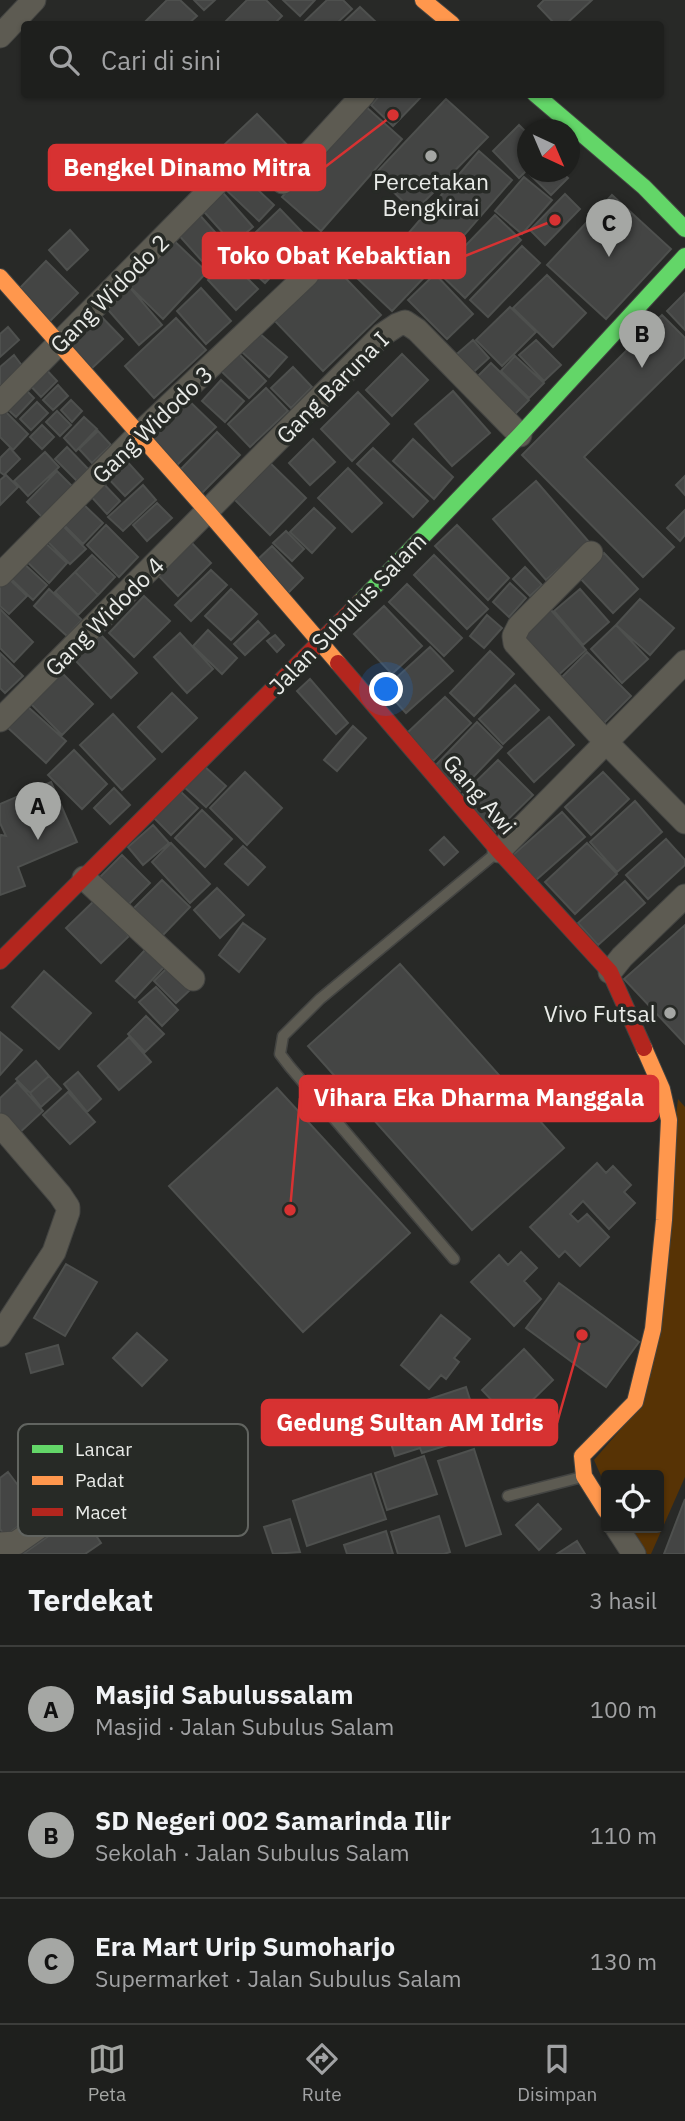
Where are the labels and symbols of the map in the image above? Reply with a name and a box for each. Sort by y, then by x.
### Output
north arrow [517,119,580,182]
callout: Bengkel Dinamo Mitra [49,145,325,190]
marker: Percetakan Bengkirai [423,148,439,164]
text: Bengkel Dinamo Mitra [63,151,311,183]
place label: Percetakan Bengkirai [373,166,489,222]
pin: C [586,199,632,257]
street label: Gang Widodo 2 [43,227,175,359]
callout: Toko Obat Kebaktian [203,233,465,278]
text: Toko Obat Kebaktian [217,239,451,271]
pin: B [619,310,665,368]
street label: Gang Baruna I [269,324,395,450]
street label: Gang Widodo 3 [85,359,219,489]
street label: Jalan Subulus Salam [262,526,432,700]
street label: Gang Widodo 4 [38,550,170,682]
your location [369,672,403,706]
street label: Gang Awi [437,748,523,840]
pin: A [15,782,61,840]
place label: Vivo Futsal [544,998,656,1028]
marker: Vivo Futsal [662,1005,678,1021]
callout: Vihara Eka Dharma Manggala [300,1076,658,1121]
text: Vihara Eka Dharma Manggala [314,1081,644,1113]
callout: Gedung Sultan AM Idris [262,1400,557,1445]
text: Gedung Sultan AM Idris [276,1406,544,1438]
legend [18,1424,248,1536]
text: Lancar [75,1437,132,1461]
text: Padat [75,1468,124,1492]
text: Macet [75,1500,127,1524]

